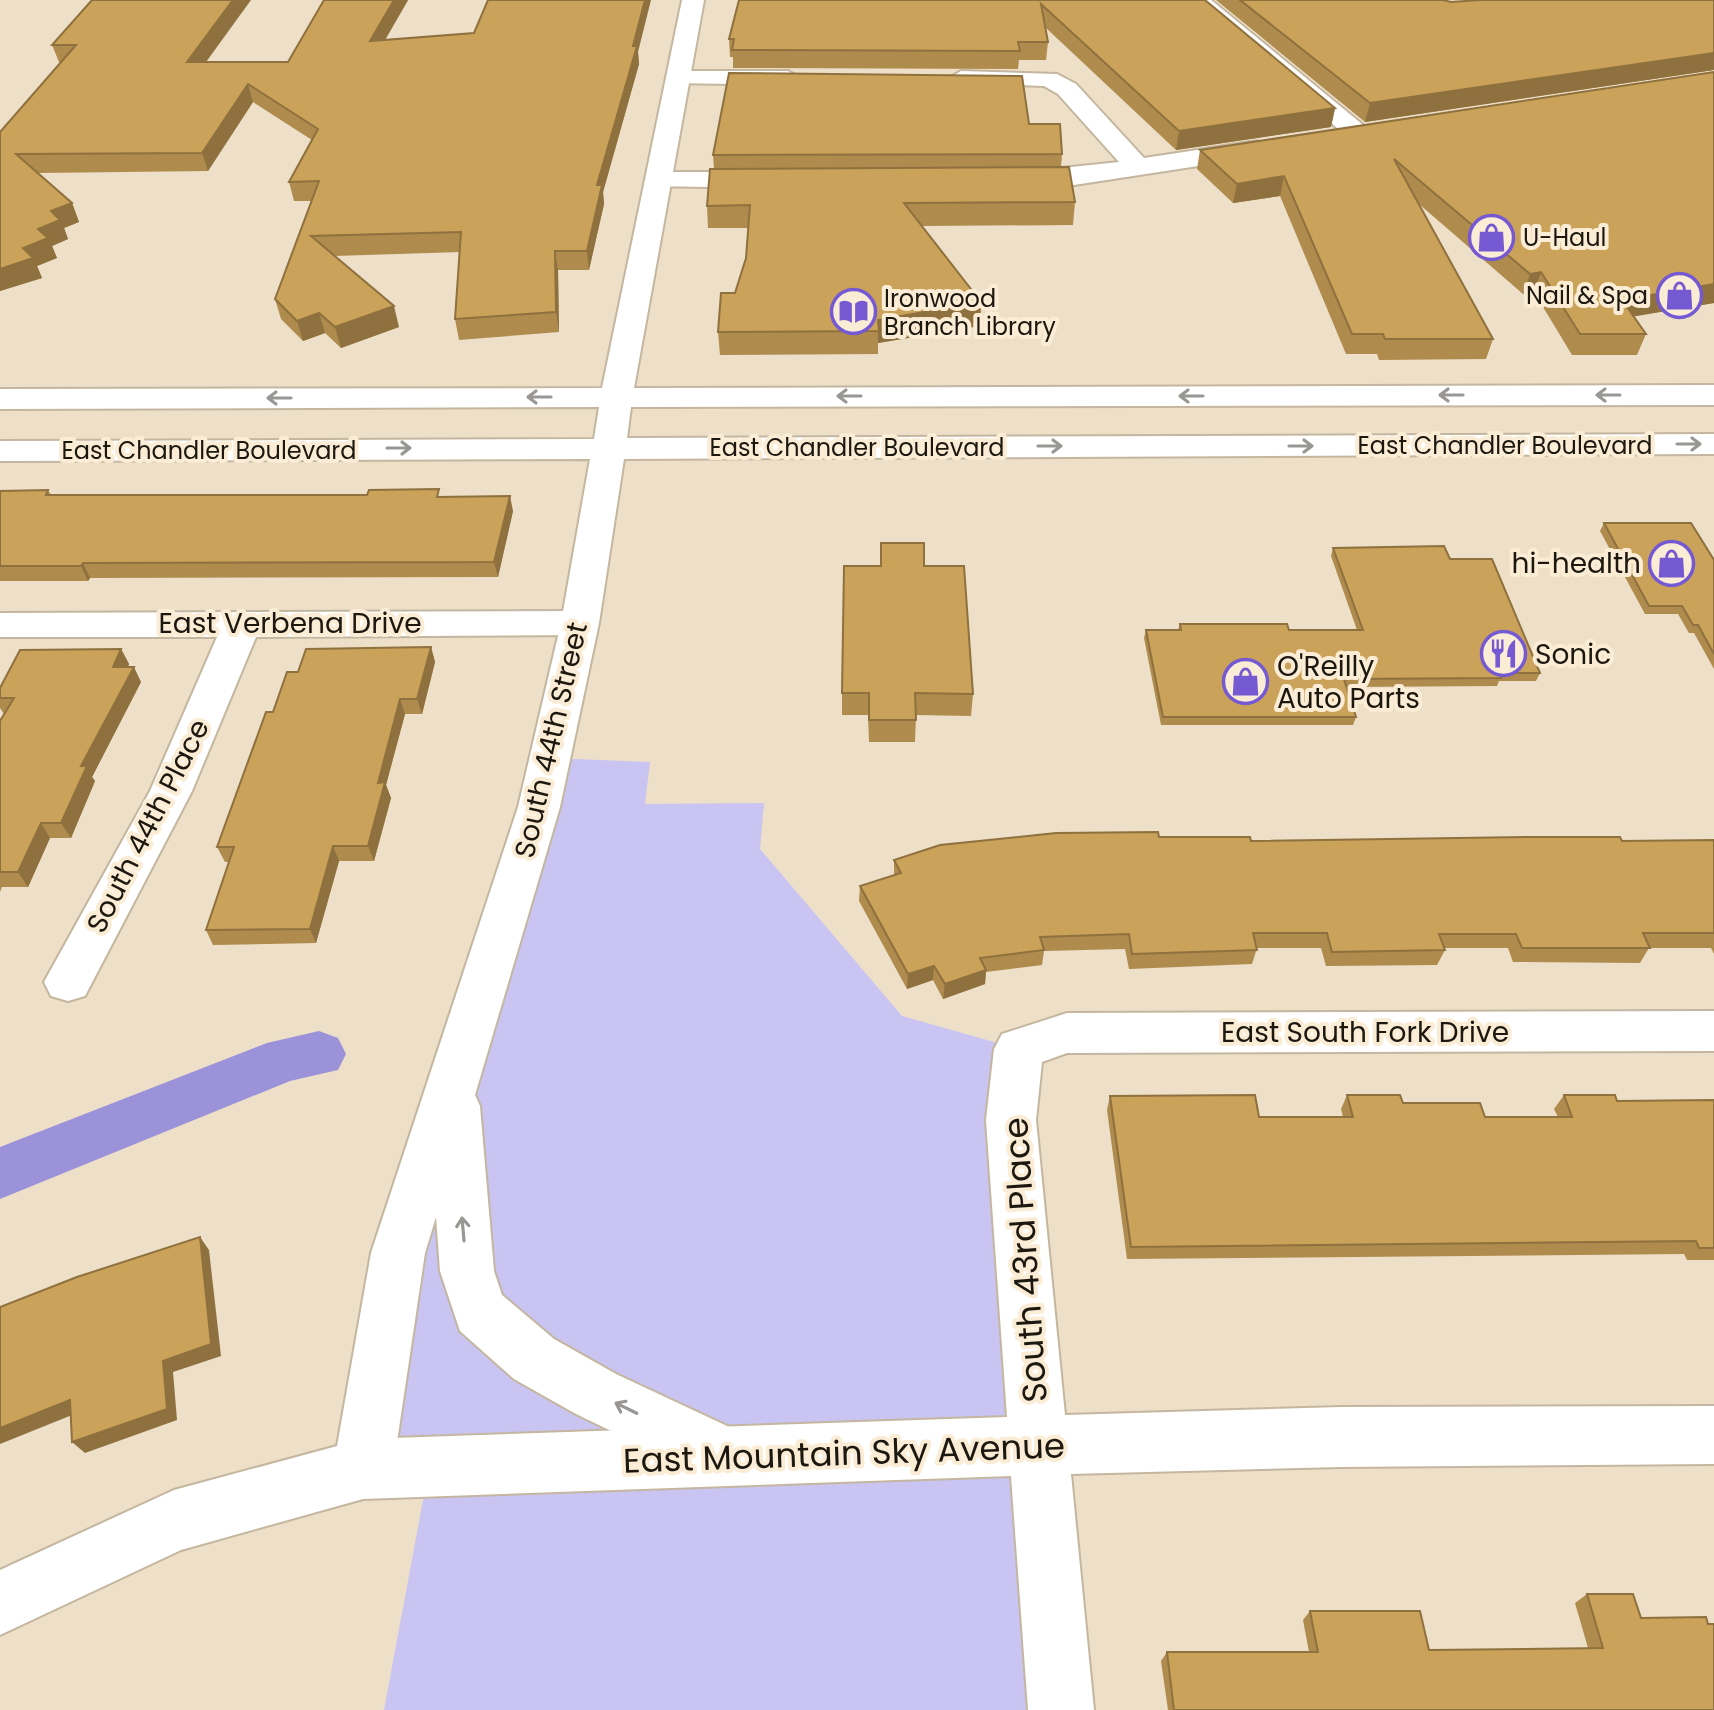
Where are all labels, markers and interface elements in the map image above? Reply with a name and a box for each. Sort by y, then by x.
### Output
shop icon: U-Haul [1468,213,1516,261]
place label: U-Haul [1523,221,1607,254]
shop icon: Nail & Spa [1655,271,1703,319]
place label: Nail & Spa [1526,279,1648,312]
place label: Ironwood Branch Library [884,282,1056,343]
library icon: Ironwood Branch Library [829,288,877,336]
one-way arrow [1595,387,1622,403]
one-way arrow [836,388,863,404]
one-way arrow [1178,388,1205,404]
one-way arrow [1438,388,1465,403]
one-way arrow [526,389,553,405]
one-way arrow [266,390,293,406]
street label: East Chandler Boulevard [1357,429,1653,462]
street label: East Chandler Boulevard [709,431,1005,464]
street label: East Chandler Boulevard [61,434,357,467]
one-way arrow [1675,437,1702,452]
one-way arrow [1036,438,1063,454]
one-way arrow [1287,439,1314,454]
one-way arrow [385,440,412,456]
shop icon: hi-health [1648,539,1696,587]
place label: hi-health [1512,544,1641,583]
street label: East Verbena Drive [158,604,422,643]
street label: South 44th Street [505,618,597,862]
restaurant icon: Sonic [1480,630,1528,678]
place label: Sonic [1535,635,1611,674]
place label: O'Reilly Auto Parts [1277,647,1420,718]
shop icon: O'Reilly Auto Parts [1222,658,1270,706]
street label: South 44th Place [77,712,219,940]
street label: East South Fork Drive [1221,1013,1509,1052]
street label: South 43rd Place [991,1116,1059,1404]
one-way arrow [455,1216,470,1243]
one-way arrow [614,1400,638,1415]
street label: East Mountain Sky Avenue [622,1421,1066,1485]

